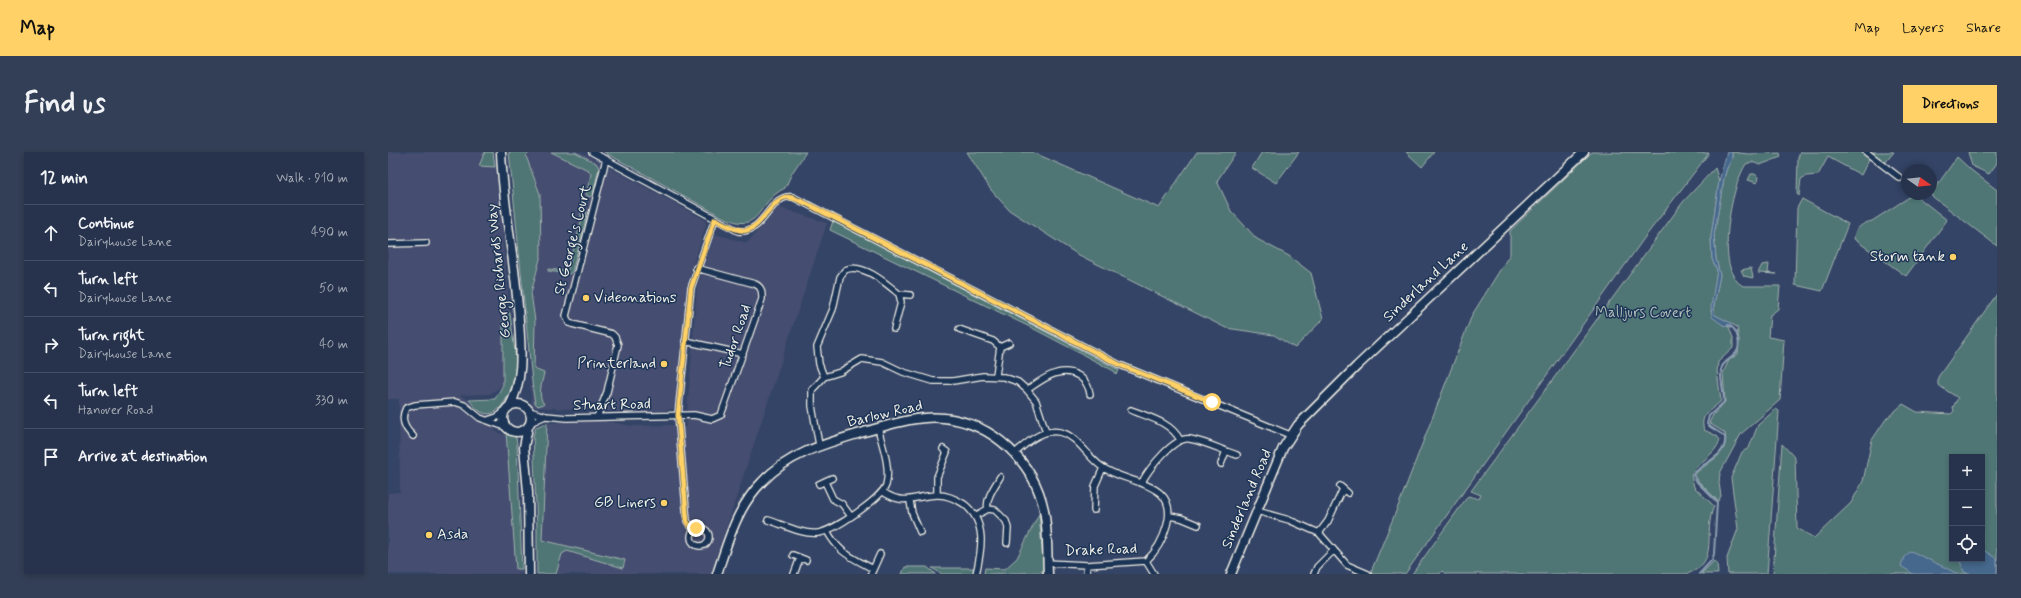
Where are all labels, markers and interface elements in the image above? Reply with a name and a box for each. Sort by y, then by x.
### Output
text: Map [20,16,55,41]
text: Map [1854,19,1880,37]
text: Layers [1902,19,1944,37]
text: Share [1966,19,2001,37]
button: Directions [1903,85,1997,123]
text: Find us [24,86,105,123]
north arrow [1901,164,1937,200]
text: 12 min [40,167,88,189]
text: Walk · 910 m [276,170,348,187]
street label: St George's Court [550,183,597,297]
street label: George Richards Way [482,202,517,339]
text: Continue [78,214,134,234]
icon: ahead [40,222,62,244]
text: 490 m [311,224,348,241]
text: Dairyhouse Lane [78,234,172,251]
street label: Sinderland Lane [1379,237,1473,327]
place label: Storm tank [1870,247,1945,267]
marker: Storm tank [1948,252,1958,262]
text: Turn left [78,270,138,290]
icon: left [40,278,62,300]
text: 50 m [319,280,348,297]
place label: Videonations [594,288,677,308]
text: Dairyhouse Lane [78,290,172,307]
marker: Videonations [581,293,591,303]
street label: Tudor Road [716,302,756,372]
park label: Malljurs Covert [1595,303,1691,323]
text: Turn right [78,326,145,346]
icon: right [40,334,62,356]
text: 40 m [319,336,348,353]
text: Dairyhouse Lane [78,346,172,363]
place label: Printerland [577,354,656,374]
marker: Printerland [659,359,669,369]
text: Turn left [78,382,138,402]
icon: left [40,390,62,412]
text: 330 m [315,392,348,409]
route start [1203,393,1221,411]
street label: Stuart Road [573,394,651,416]
street label: Barlow Road [845,396,925,432]
text: Hanover Road [78,402,153,419]
icon: arrive [40,446,62,468]
street label: Sinderland Road [1217,446,1277,552]
text: Arrive at destination [78,447,207,467]
map controls [1949,454,1985,562]
button: + [1949,454,1985,490]
button: − [1949,490,1985,526]
place label: GB Liners [594,493,656,513]
marker: GB Liners [659,498,669,508]
route end [687,519,705,537]
place label: Asda [437,525,468,545]
button: locate [1949,526,1985,562]
marker: Asda [424,530,434,540]
street label: Drake Road [1065,539,1137,561]

